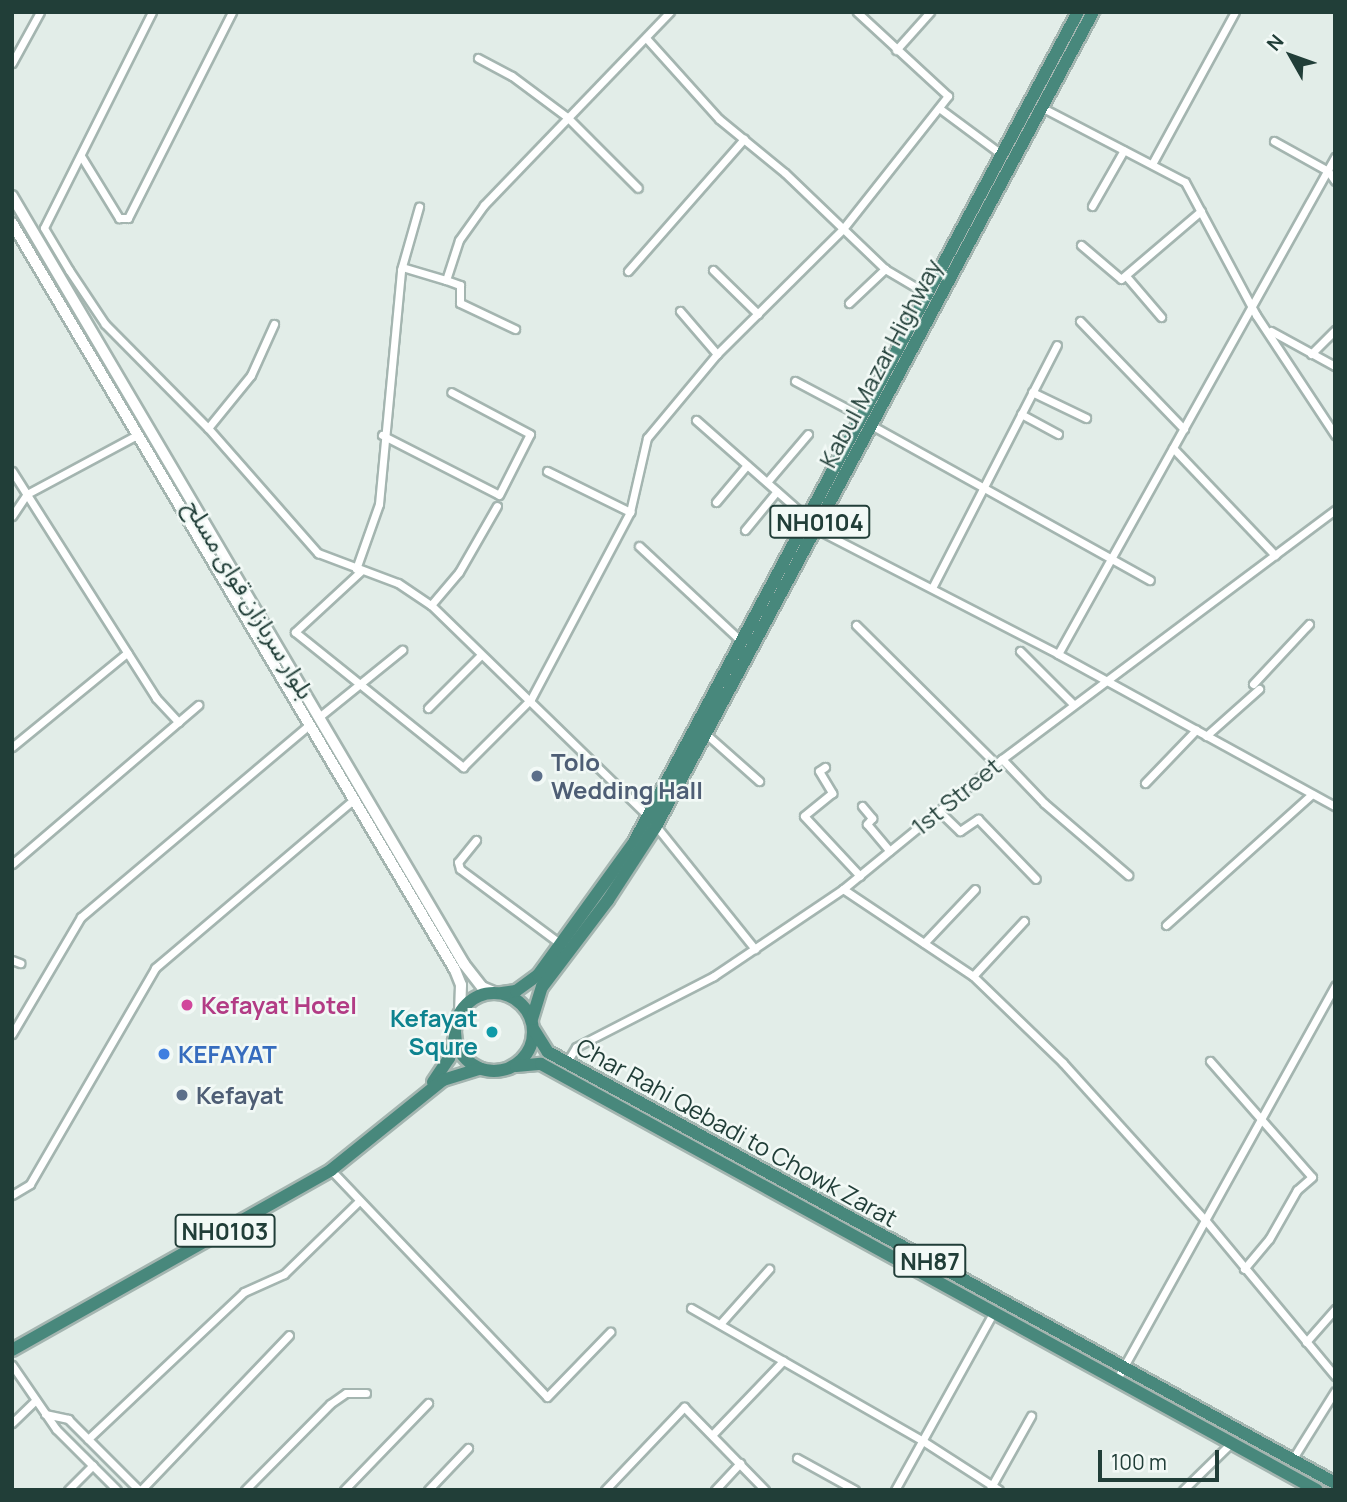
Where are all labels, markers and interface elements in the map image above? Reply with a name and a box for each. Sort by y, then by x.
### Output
north arrow [1256,21,1326,91]
text: N [1261,29,1289,56]
street label: Kabul Mazar Highway [813,254,947,472]
street label: بلوار سربازان قوای مسلح [179,494,321,704]
road number: NH0104 [769,502,871,542]
place label: Tolo Wedding Hall [551,748,703,804]
street label: 1st Street [905,751,1007,841]
marker: Tolo Wedding Hall [529,768,545,784]
place label: Kefayat Hotel [201,991,357,1019]
marker: Kefayat Hotel [179,997,195,1013]
place label: Kefayat Squre [390,1004,478,1060]
marker: Kefayat Squre [484,1024,500,1040]
street label: Char Rahi Qebadi to Chowk Zarat [572,1032,902,1232]
place label: KEFAYAT [178,1040,277,1068]
marker: KEFAYAT [156,1046,172,1062]
place label: Kefayat [196,1081,284,1109]
marker: Kefayat [174,1087,190,1103]
road number: NH0103 [174,1212,276,1250]
road number: NH87 [893,1242,967,1280]
scale bar [1102,1436,1223,1480]
text: 100 m [1111,1448,1167,1476]

